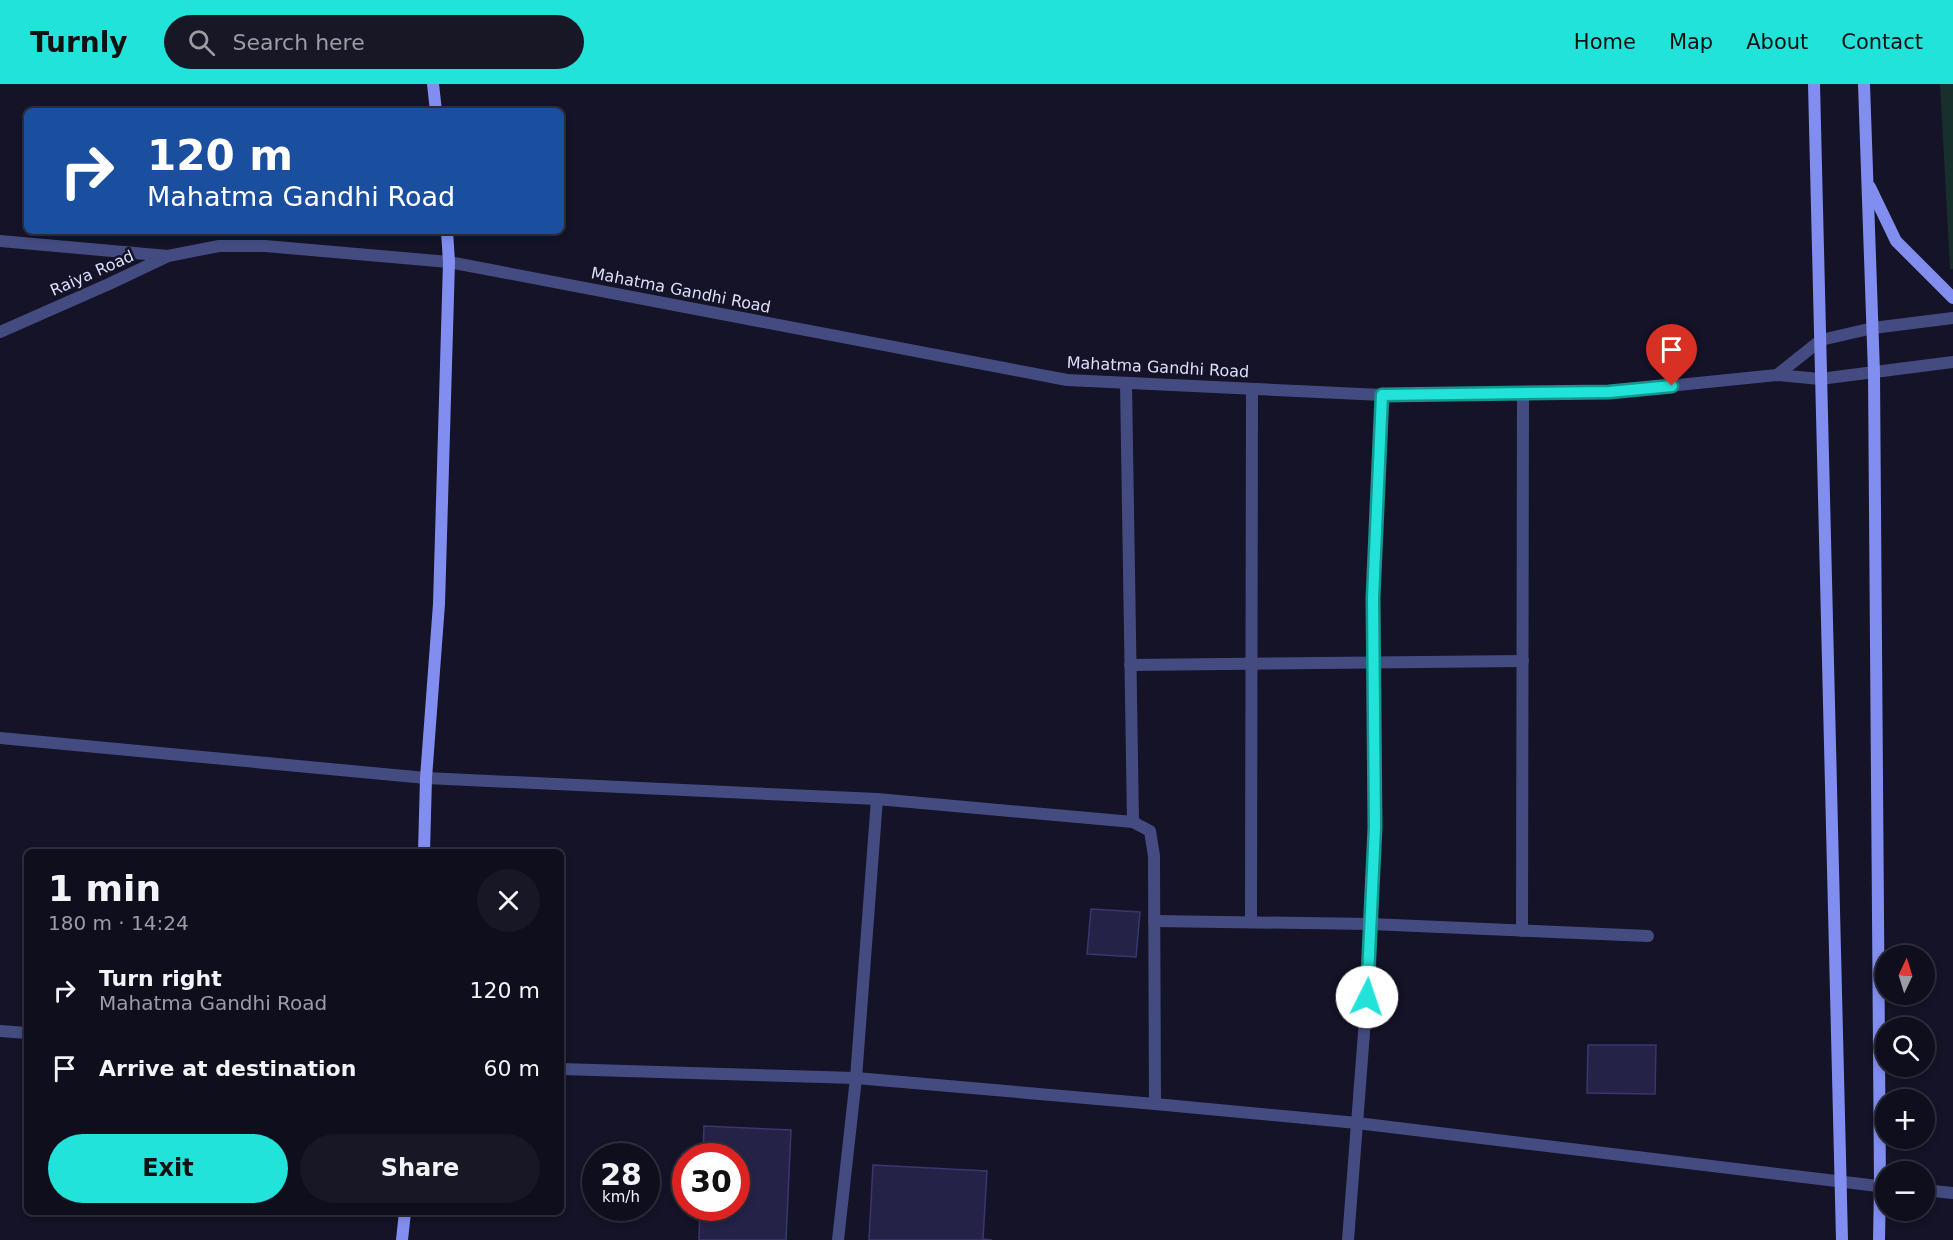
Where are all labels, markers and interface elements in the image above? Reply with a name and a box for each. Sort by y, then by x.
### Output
search box [164,15,584,69]
text: Turnly [30,26,128,59]
icon: search [185,26,218,59]
text: Search here [233,30,365,55]
text: Home [1574,30,1636,54]
text: Map [1669,30,1713,54]
text: About [1746,30,1808,54]
text: Contact [1841,30,1923,54]
text: 120 m [147,131,293,180]
icon: right [48,132,126,210]
text: Mahatma Gandhi Road [147,181,455,212]
street label: Raiya Road [47,246,137,300]
street label: Mahatma Gandhi Road [590,263,772,317]
pin [1646,324,1697,386]
icon: arrive [1655,333,1688,366]
street label: Mahatma Gandhi Road [1066,353,1250,381]
text: 1 min [48,868,161,909]
button: close [477,869,540,932]
text: 180 m · 14:24 [48,911,189,935]
north arrow [1875,945,1935,1005]
map controls [1875,945,1935,1221]
position arrow [1335,965,1399,1029]
text: Turn right [99,966,222,991]
icon: right [48,974,81,1007]
text: 120 m [470,978,540,1003]
text: Mahatma Gandhi Road [99,991,327,1015]
button: search [1875,1017,1935,1077]
icon: arrive [48,1052,81,1085]
text: Arrive at destination [99,1056,356,1081]
text: 60 m [484,1056,540,1081]
button: + [1875,1089,1935,1149]
button: Exit [48,1134,288,1203]
button: Share [300,1134,540,1203]
speed limit sign: 30 [672,1143,750,1221]
text: 28 [600,1157,642,1192]
button: − [1875,1161,1935,1221]
text: km/h [602,1188,640,1206]

